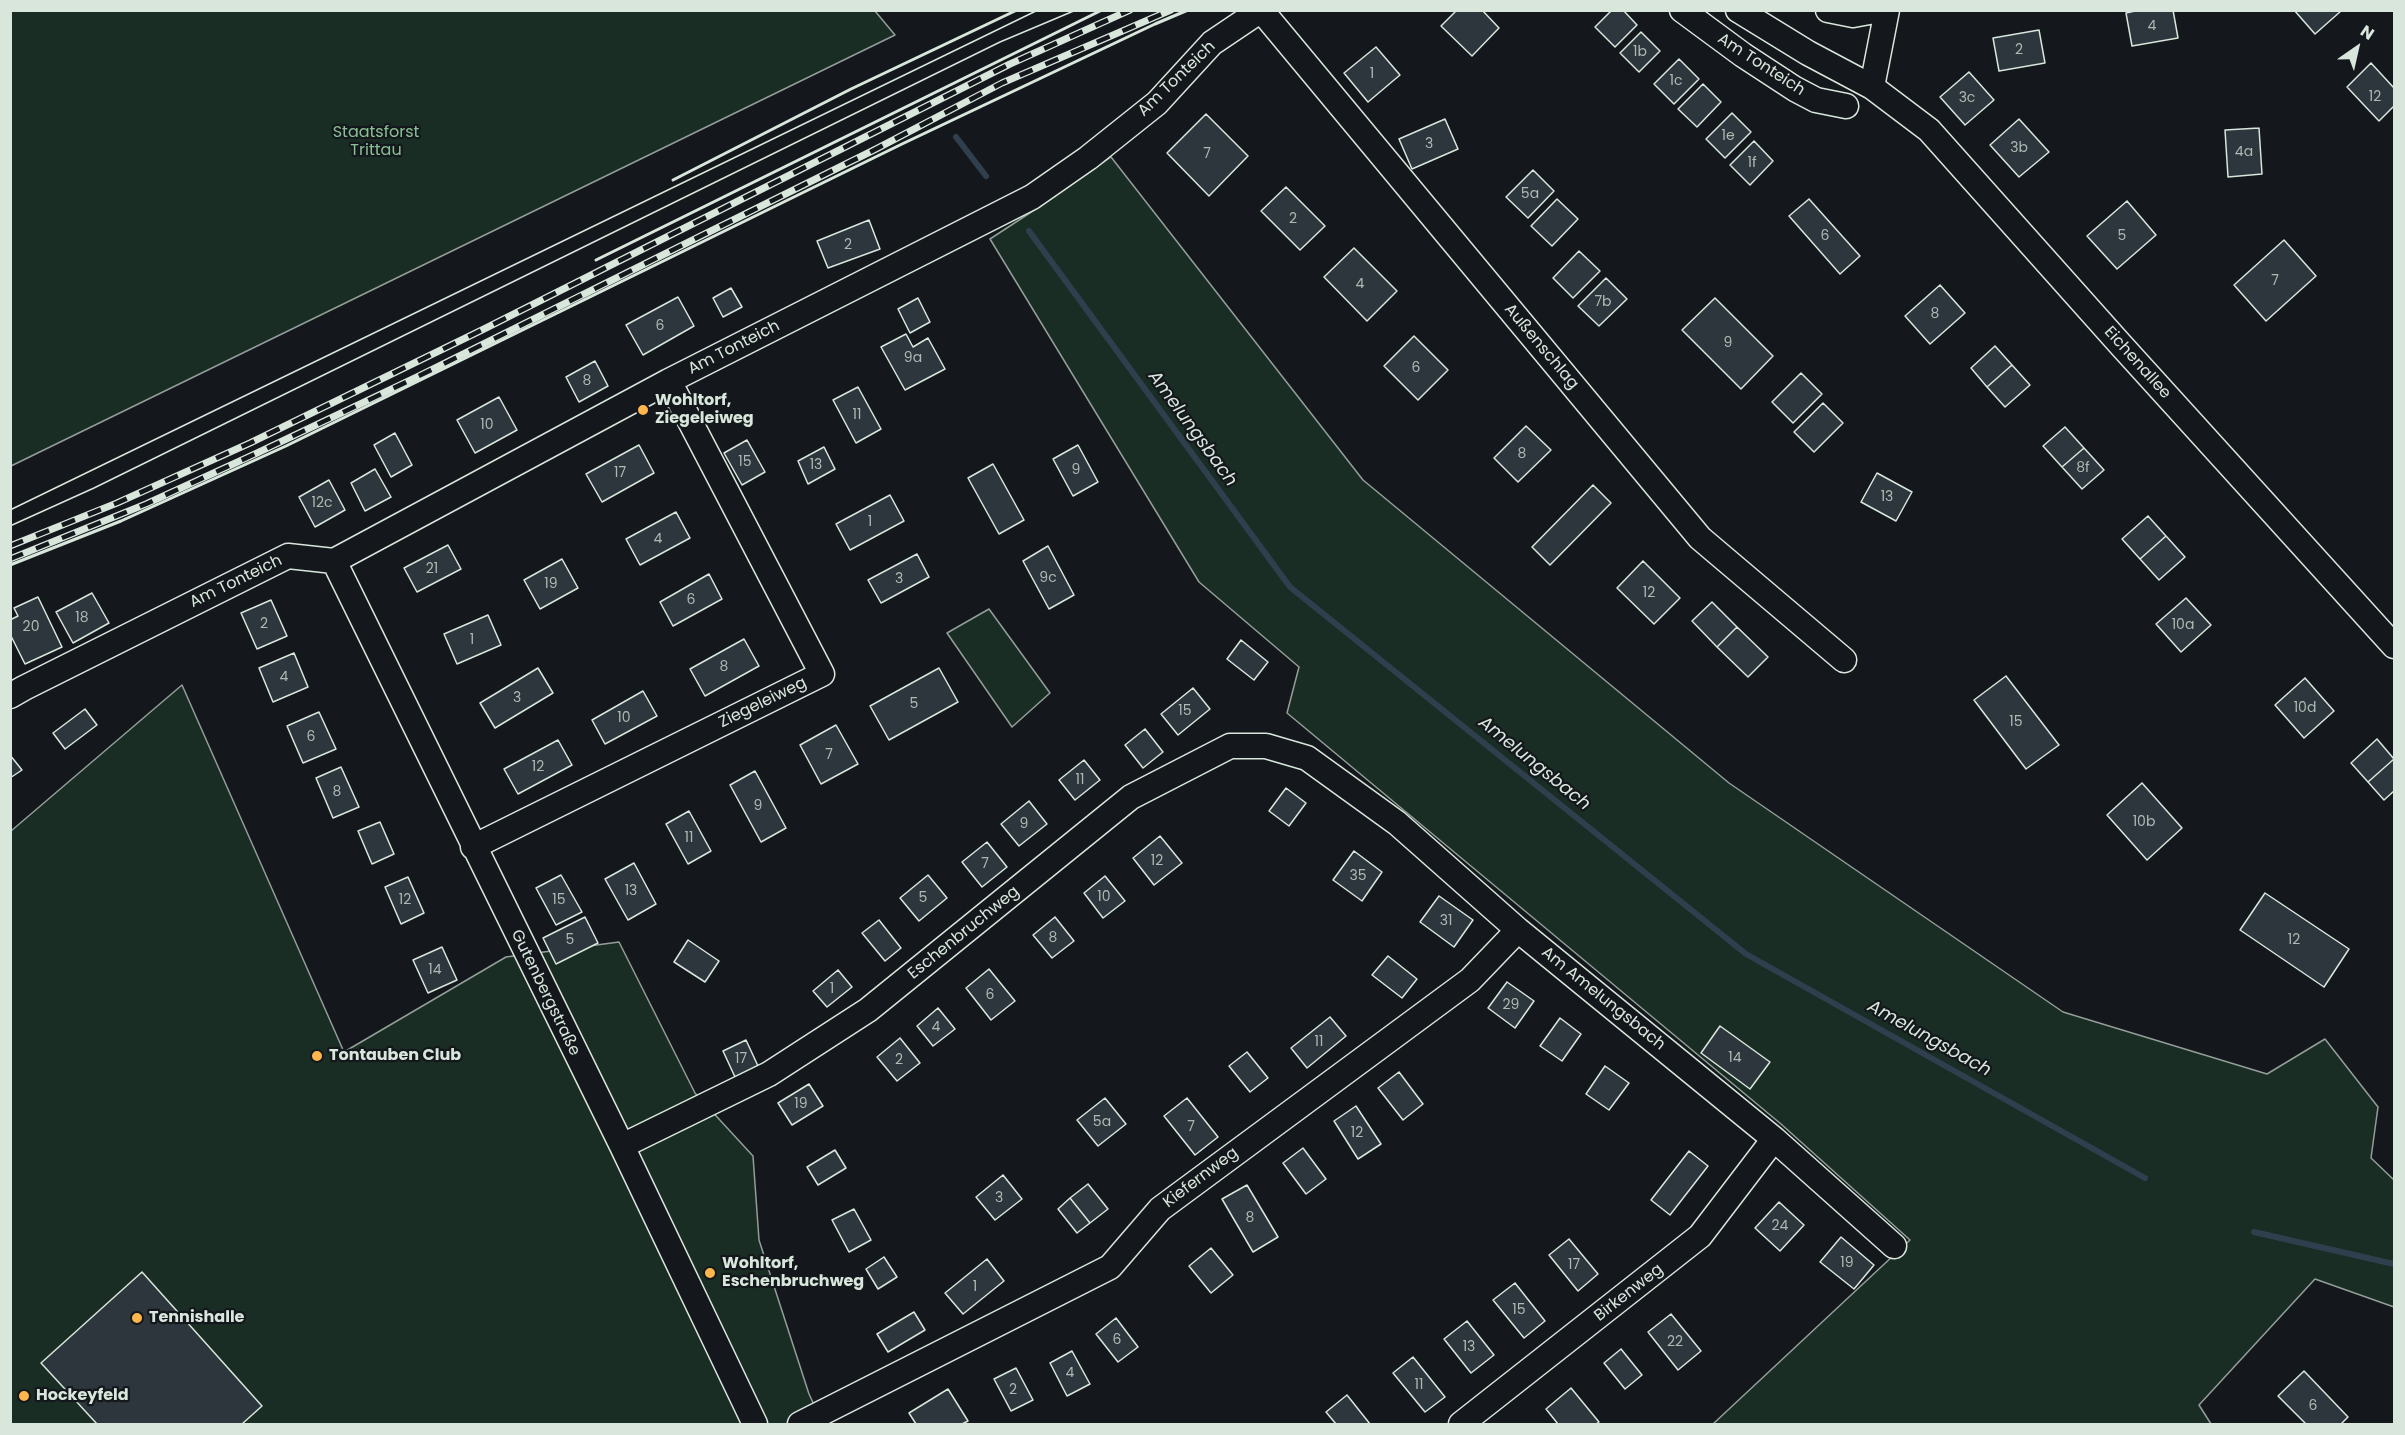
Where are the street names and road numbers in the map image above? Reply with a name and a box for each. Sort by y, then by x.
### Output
street label: Am Tonteich [1714,30,1808,100]
street label: Am Tonteich [1134,37,1220,121]
street label: Außenschlag [1500,300,1582,394]
street label: Am Tonteich [685,317,783,379]
street label: Eichenallee [2099,323,2175,403]
street label: Am Tonteich [187,551,285,613]
street label: Ziegeleiweg [716,674,810,732]
street label: Eschenbruchweg [905,882,1023,984]
street label: Gutenbergstraße [506,927,584,1059]
street label: Am Amelungsbach [1537,943,1669,1055]
street label: Kiefernweg [1160,1144,1242,1212]
street label: Birkenweg [1591,1260,1667,1326]

